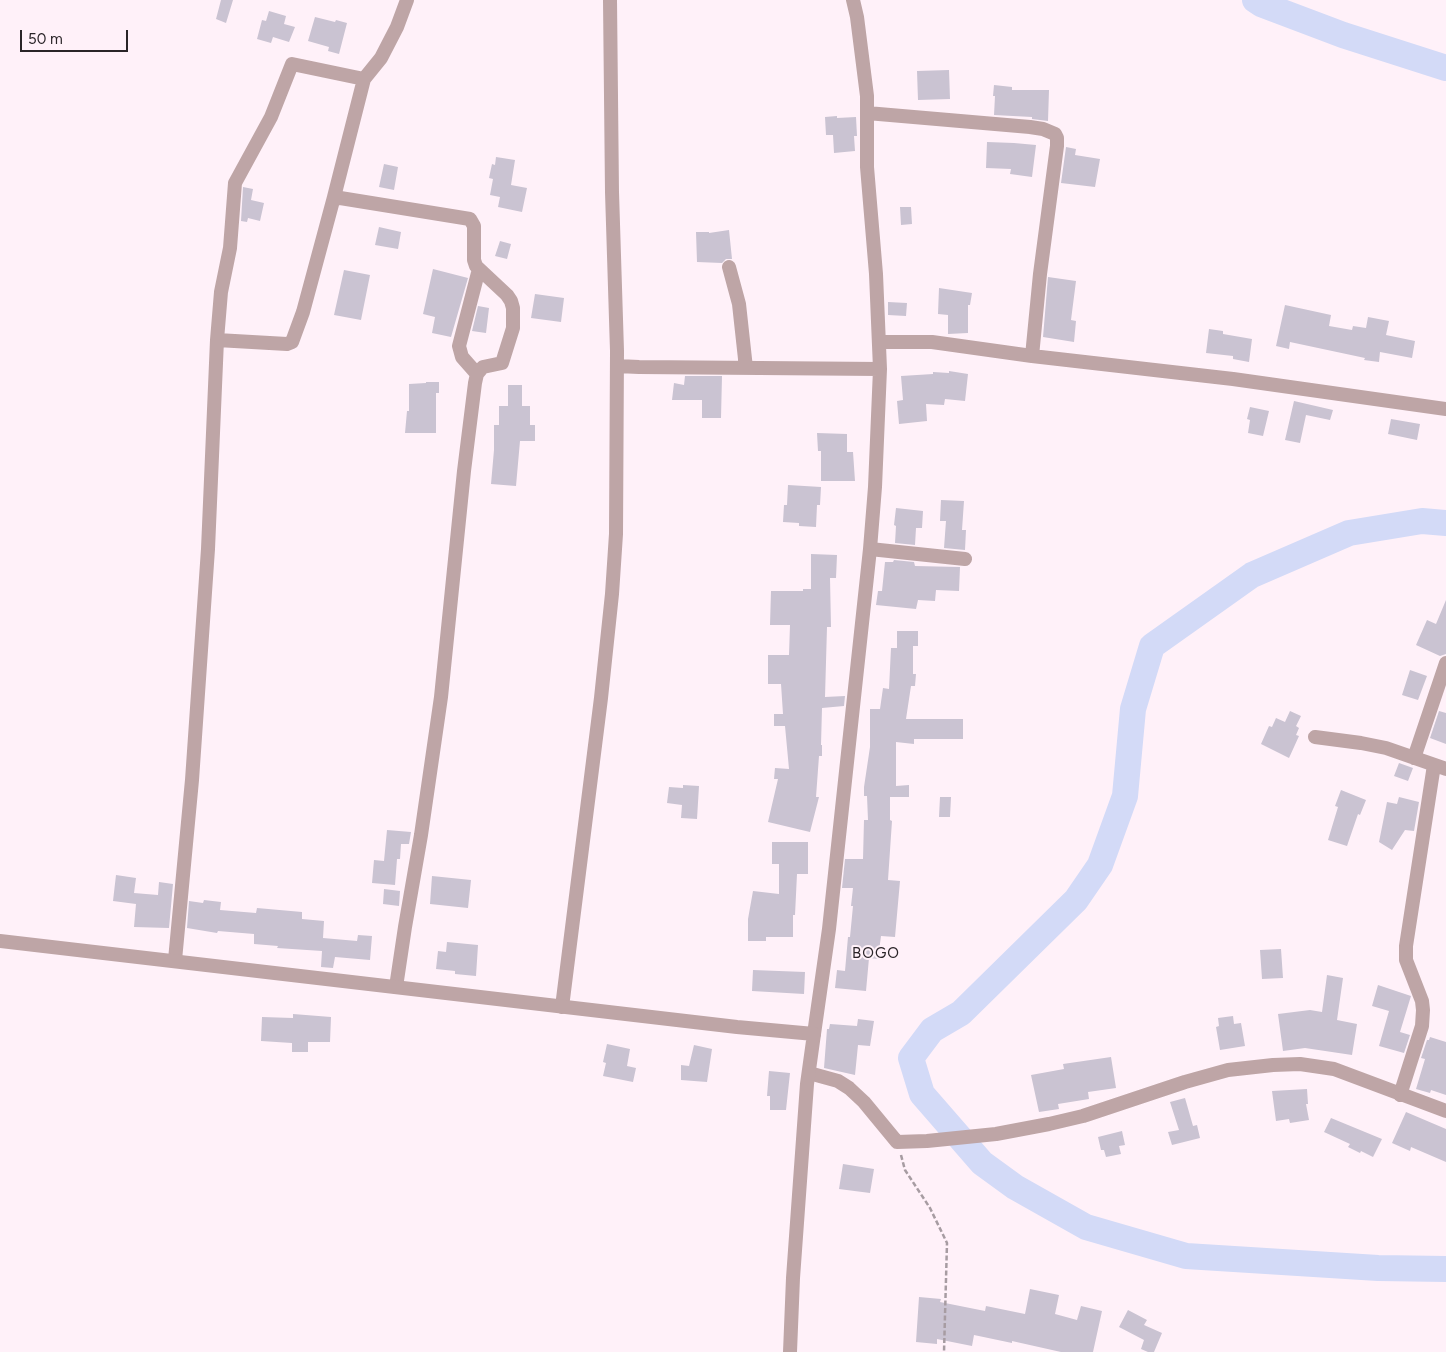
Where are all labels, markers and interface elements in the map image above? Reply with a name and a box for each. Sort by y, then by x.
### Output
scale bar [22,20,130,52]
text: 50 m [28,30,63,48]
district label: BOGO [852,945,900,963]

